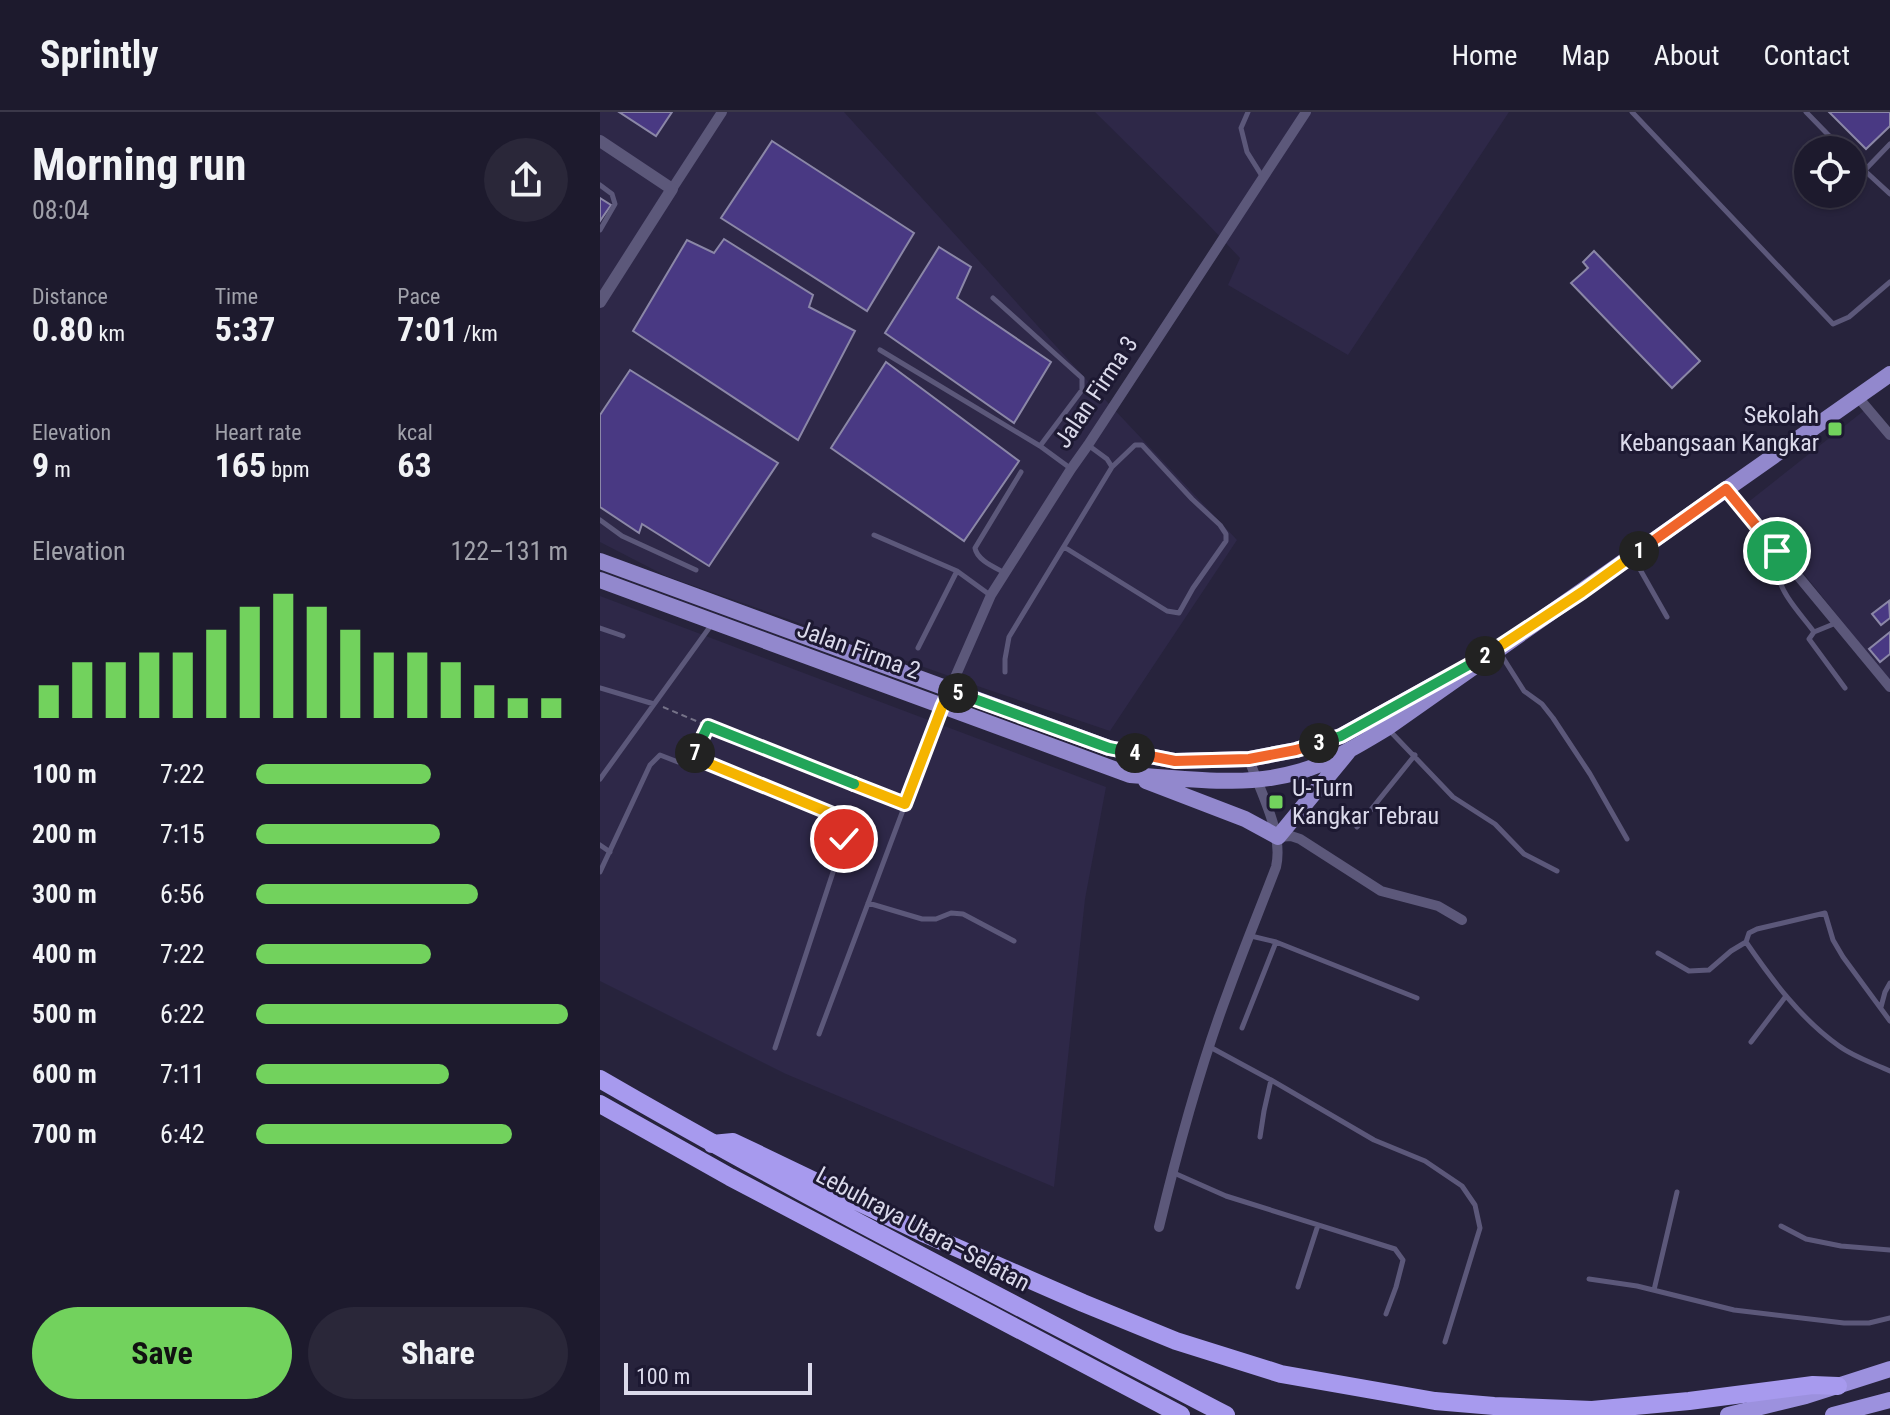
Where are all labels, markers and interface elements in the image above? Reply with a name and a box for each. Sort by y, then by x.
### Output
text: Sprintly [40,33,158,77]
text: Home [1452,39,1517,72]
text: Map [1561,39,1610,72]
text: About [1654,39,1720,72]
text: Contact [1764,39,1850,72]
map controls [1794,136,1866,208]
button: locate [1794,136,1866,208]
button: share [484,138,568,222]
text: Morning run [32,139,246,191]
text: 08:04 [32,195,89,225]
text: Distance [32,284,108,309]
text: Time [215,284,258,309]
text: Pace [397,284,440,309]
text: 0.80 [32,309,93,349]
text: 5:37 [215,309,276,349]
text: 7:01 [397,309,458,349]
text: km [93,321,125,346]
text: /km [458,321,498,346]
street label: Jalan Firma 3 [1048,331,1144,453]
place label: Sekolah Kebangsaan Kangkar [1619,401,1819,457]
text: Elevation [32,420,111,445]
text: Heart rate [215,420,302,445]
text: kcal [397,420,433,445]
marker: Sekolah Kebangsaan Kangkar [1826,420,1844,438]
text: 9 [32,445,49,485]
text: 165 [215,445,266,485]
text: 63 [397,445,432,485]
text: m [49,457,71,482]
text: bpm [266,457,310,482]
pin [1743,517,1811,585]
icon: arrive [1755,529,1799,573]
pin: 1 [1619,531,1659,571]
text: Elevation [32,536,126,566]
text: 122–131 m [451,536,568,566]
text: 1 [1633,538,1645,563]
street label: Jalan Firma 2 [794,615,924,685]
pin: 2 [1465,636,1505,676]
text: 2 [1479,643,1491,668]
pin: 5 [938,673,978,713]
text: 5 [952,680,964,705]
pin: 3 [1299,723,1339,763]
text: 3 [1313,730,1325,755]
pin: 7 [675,733,715,773]
pin: 4 [1115,733,1155,773]
text: 7 [689,740,701,765]
text: 4 [1129,740,1141,765]
text: 100 m [32,759,97,789]
text: 7:22 [160,759,205,789]
place label: U-Turn Kangkar Tebrau [1292,774,1439,830]
marker: U-Turn Kangkar Tebrau [1267,793,1285,811]
pin [810,805,878,873]
icon: check [822,817,866,861]
text: 200 m [32,819,97,849]
text: 7:15 [160,819,205,849]
text: 300 m [32,879,97,909]
text: 6:56 [160,879,205,909]
text: 400 m [32,939,97,969]
text: 7:22 [160,939,205,969]
text: 500 m [32,999,97,1029]
text: 6:22 [160,999,205,1029]
text: 600 m [32,1059,97,1089]
text: 7:11 [160,1059,205,1089]
text: 700 m [32,1119,97,1149]
text: 6:42 [160,1119,205,1149]
street label: Lebuhraya Utara–Selatan [811,1161,1035,1297]
button: Save [32,1307,292,1399]
button: Share [308,1307,568,1399]
scale bar [624,1359,812,1395]
text: 100 m [636,1364,690,1389]

